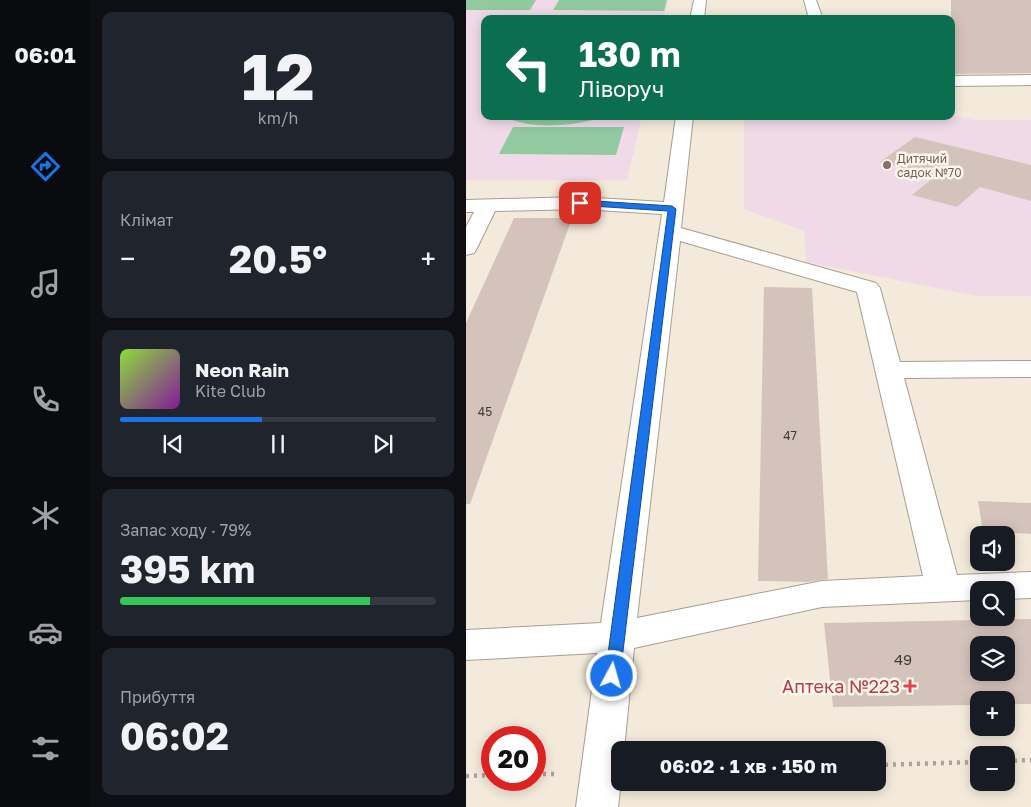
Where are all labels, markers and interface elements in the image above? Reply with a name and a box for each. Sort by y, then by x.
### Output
text: 130 m [579,33,681,75]
icon: left [496,35,561,100]
text: 12 [241,36,315,114]
text: 06:01 [15,41,75,68]
text: Ліворуч [579,75,664,102]
text: km/h [258,108,298,128]
icon: directions [28,149,63,184]
place label: Дитячий садок №70 [897,151,962,180]
marker: Дитячий садок №70 [881,159,893,171]
pin [559,182,601,224]
icon: arrive [566,189,594,217]
text: Клімат [120,210,173,230]
text: 20.5° [229,236,327,281]
text: − [120,242,135,275]
text: + [421,242,436,275]
icon: music [28,266,63,301]
text: Neon Rain [195,358,289,381]
text: Kite Club [195,381,266,401]
icon: phone [28,382,63,417]
house number: 45 [478,404,492,419]
house number: 47 [783,428,797,443]
icon: previous [159,430,187,458]
icon: pause [264,430,292,458]
icon: next [369,430,397,458]
icon: climate [28,498,63,533]
text: Запас ходу · 79% [120,520,251,540]
map controls [970,526,1015,791]
button: sound [970,526,1015,571]
text: 395 km [120,546,255,591]
button: search [970,581,1015,626]
icon: car [28,615,63,650]
button: layers [970,636,1015,681]
position arrow [585,649,637,701]
house number: 49 [894,650,912,668]
place label: Аптека №223 [782,675,900,697]
marker: Аптека №223 [904,680,916,692]
text: Прибуття [120,687,195,707]
button: + [970,691,1015,736]
text: 06:02 [120,713,229,758]
speed limit sign: 20 [481,726,546,791]
icon: filters [28,731,63,766]
button: − [970,746,1015,791]
text: 06:02 · 1 хв · 150 m [660,754,837,777]

